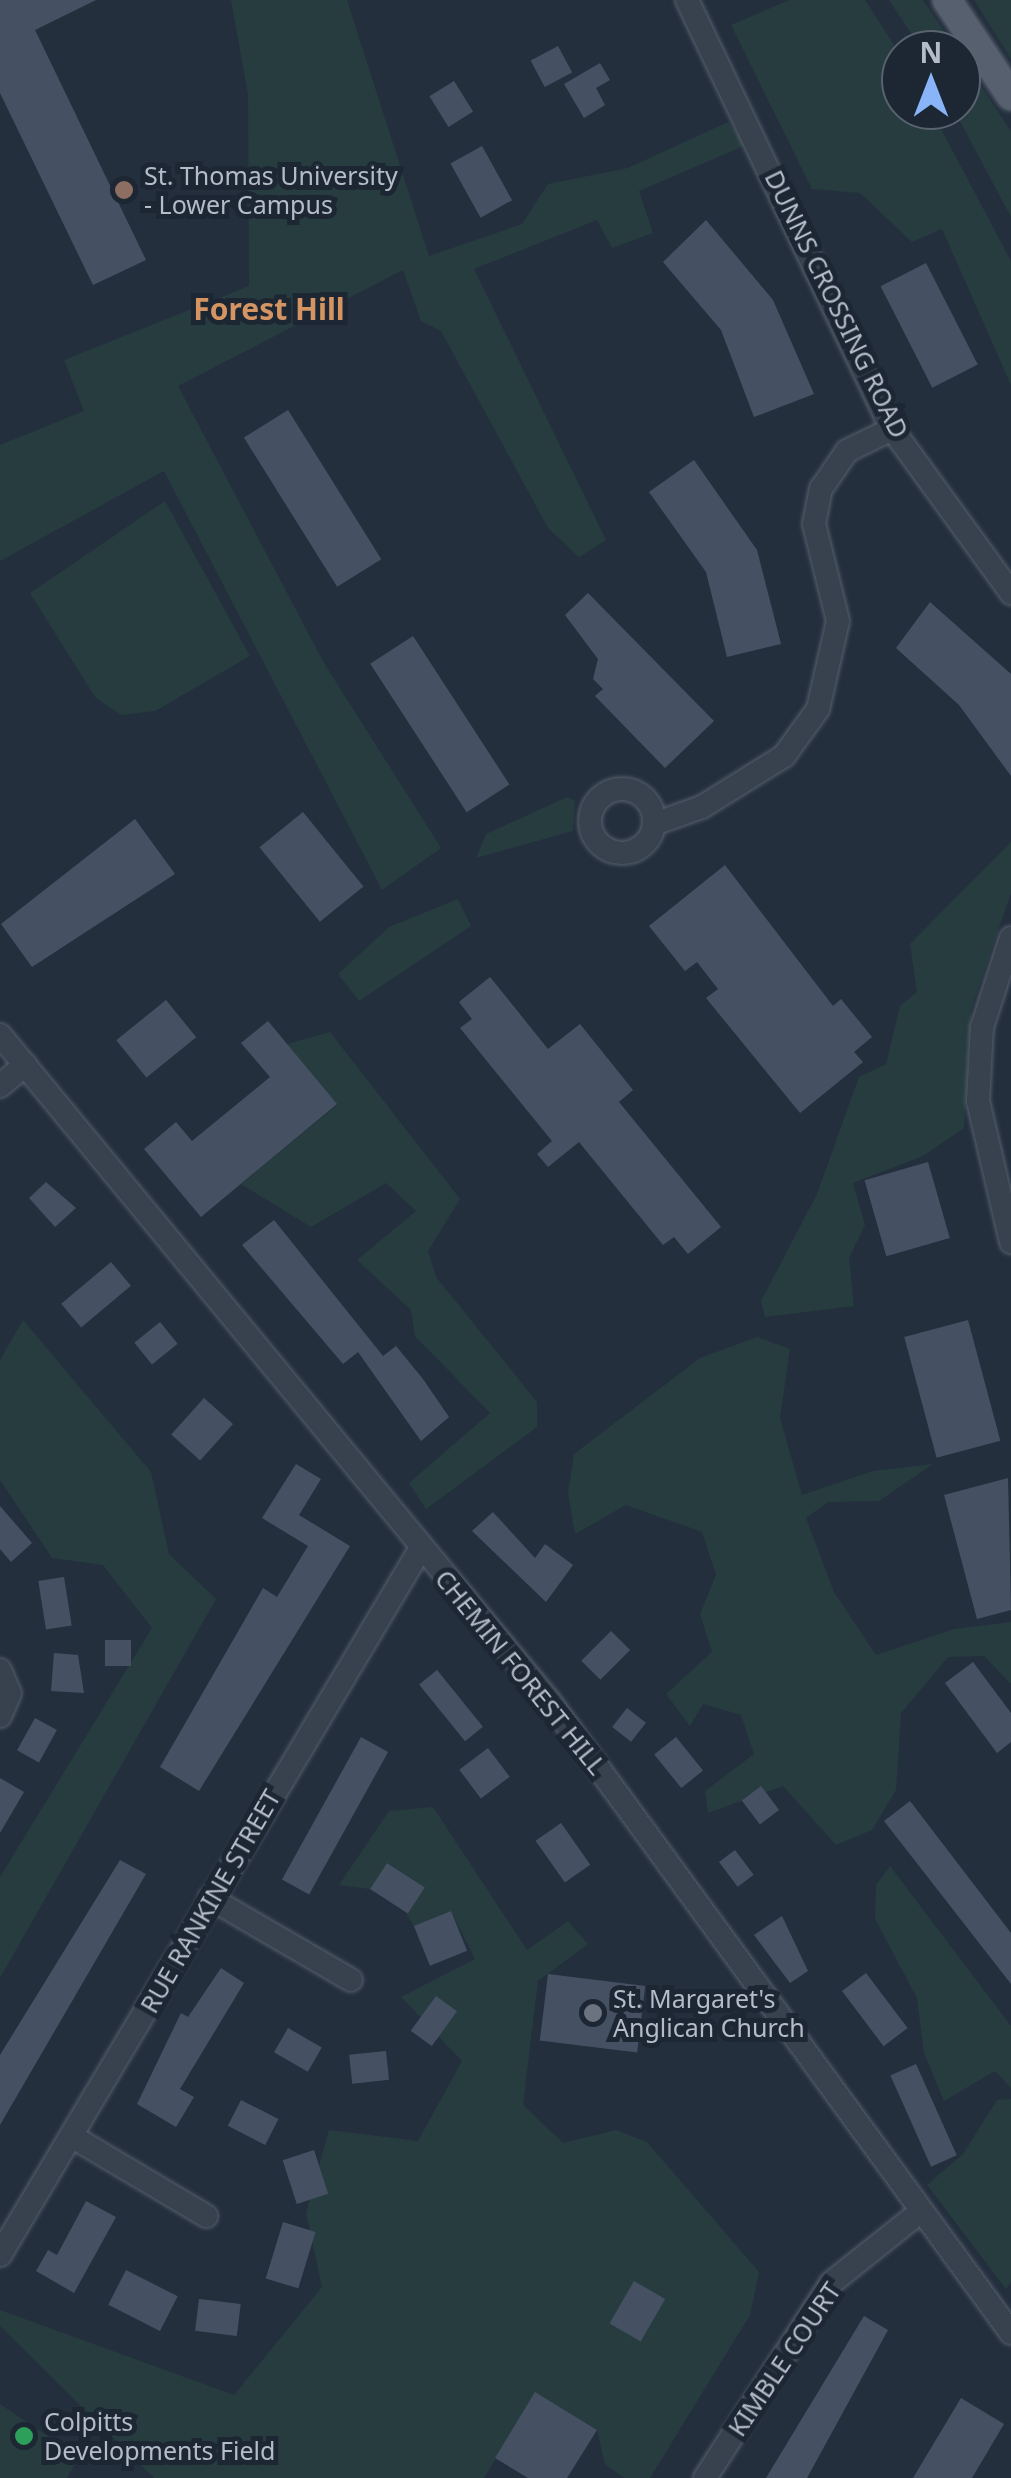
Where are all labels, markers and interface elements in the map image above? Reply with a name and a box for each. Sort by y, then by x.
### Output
north arrow [881,30,981,130]
text: N [920,33,942,71]
place label: St. Thomas University - Lower Campus [144,161,398,220]
street label: DUNNS CROSSING ROAD [759,165,915,443]
marker: St. Thomas University - Lower Campus [113,179,135,201]
district label: Forest Hill [193,291,345,327]
street label: CHEMIN FOREST HILL [429,1564,613,1780]
street label: RUE RANKINE STREET [134,1784,286,2018]
place label: St. Margaret's Anglican Church [613,1984,805,2043]
marker: St. Margaret's Anglican Church [582,2002,604,2024]
street label: KIMBLE COURT [722,2276,846,2442]
place label: Colpitts Developments Field [44,2407,275,2466]
marker: Colpitts Developments Field [13,2425,35,2447]

